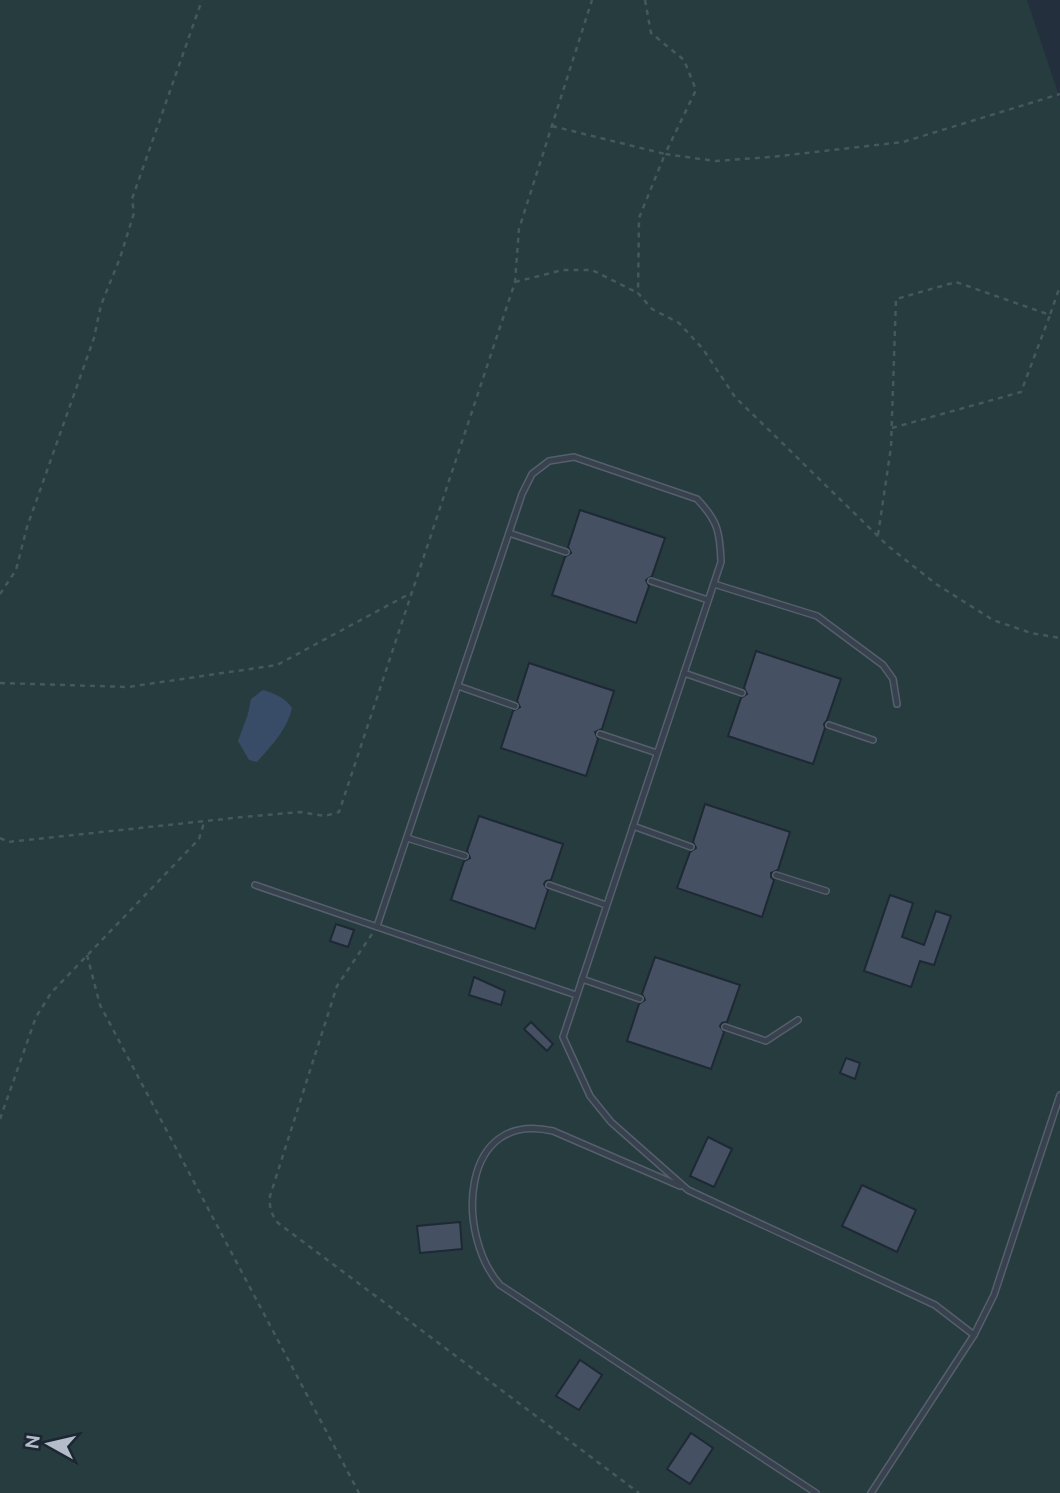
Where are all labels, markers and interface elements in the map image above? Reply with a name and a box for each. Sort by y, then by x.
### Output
north arrow [14,1409,84,1479]
text: N [20,1433,44,1450]

